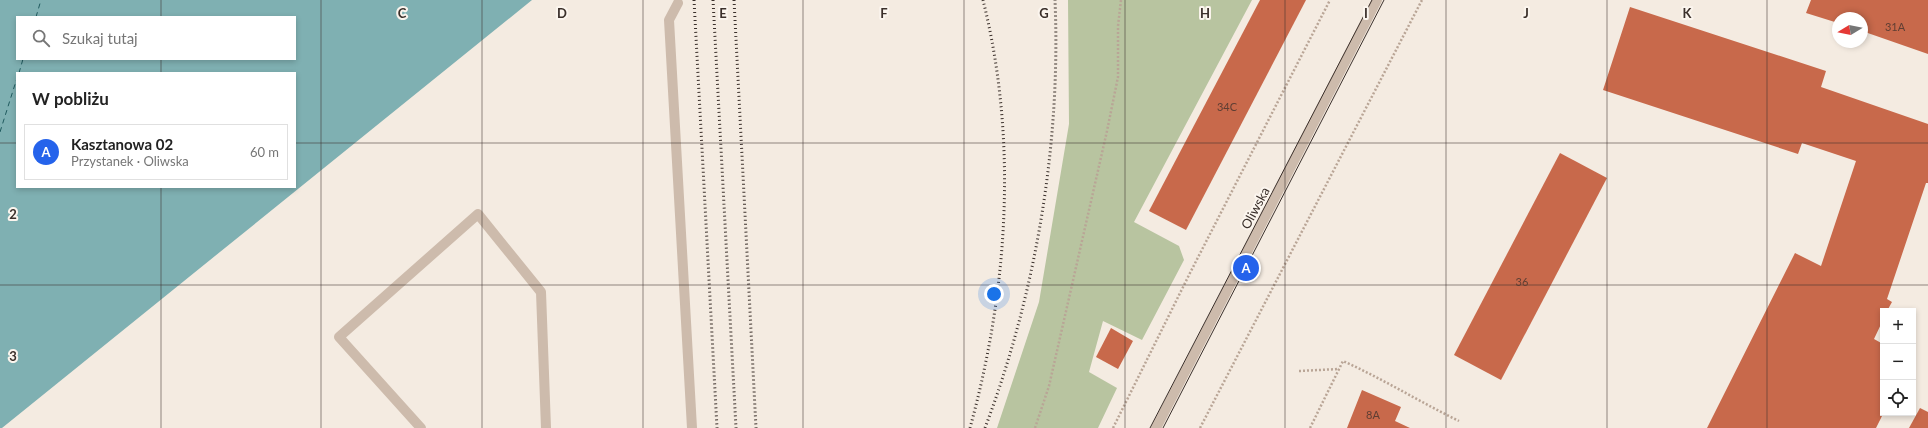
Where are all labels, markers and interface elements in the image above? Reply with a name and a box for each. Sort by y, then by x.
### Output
text: C [398,5,407,21]
text: D [557,5,567,21]
text: E [719,5,727,21]
text: F [880,5,888,21]
text: G [1039,5,1049,21]
text: H [1200,5,1210,21]
text: I [1364,5,1368,21]
text: J [1523,5,1529,21]
text: K [1683,5,1693,21]
north arrow [1832,12,1868,48]
search box [16,16,296,60]
house number: 31A [1885,20,1906,33]
icon: search [30,27,52,49]
text: Szukaj tutaj [62,29,138,47]
text: W pobliżu [32,88,109,109]
house number: 34C [1217,100,1238,113]
text: Kasztanowa 02 [71,135,173,153]
text: A [41,144,51,160]
text: 60 m [250,144,279,160]
text: Przystanek · Oliwska [71,153,189,169]
street label: Oliwska [1237,184,1273,232]
text: 2 [9,206,17,222]
pin: A [1233,253,1259,283]
house number: 36 [1516,275,1528,288]
your location [984,284,1004,304]
map controls [1880,308,1916,416]
button: + [1880,308,1916,344]
button: − [1880,344,1916,380]
text: 3 [9,348,17,364]
button: locate [1880,380,1916,416]
house number: 8A [1366,408,1380,421]

